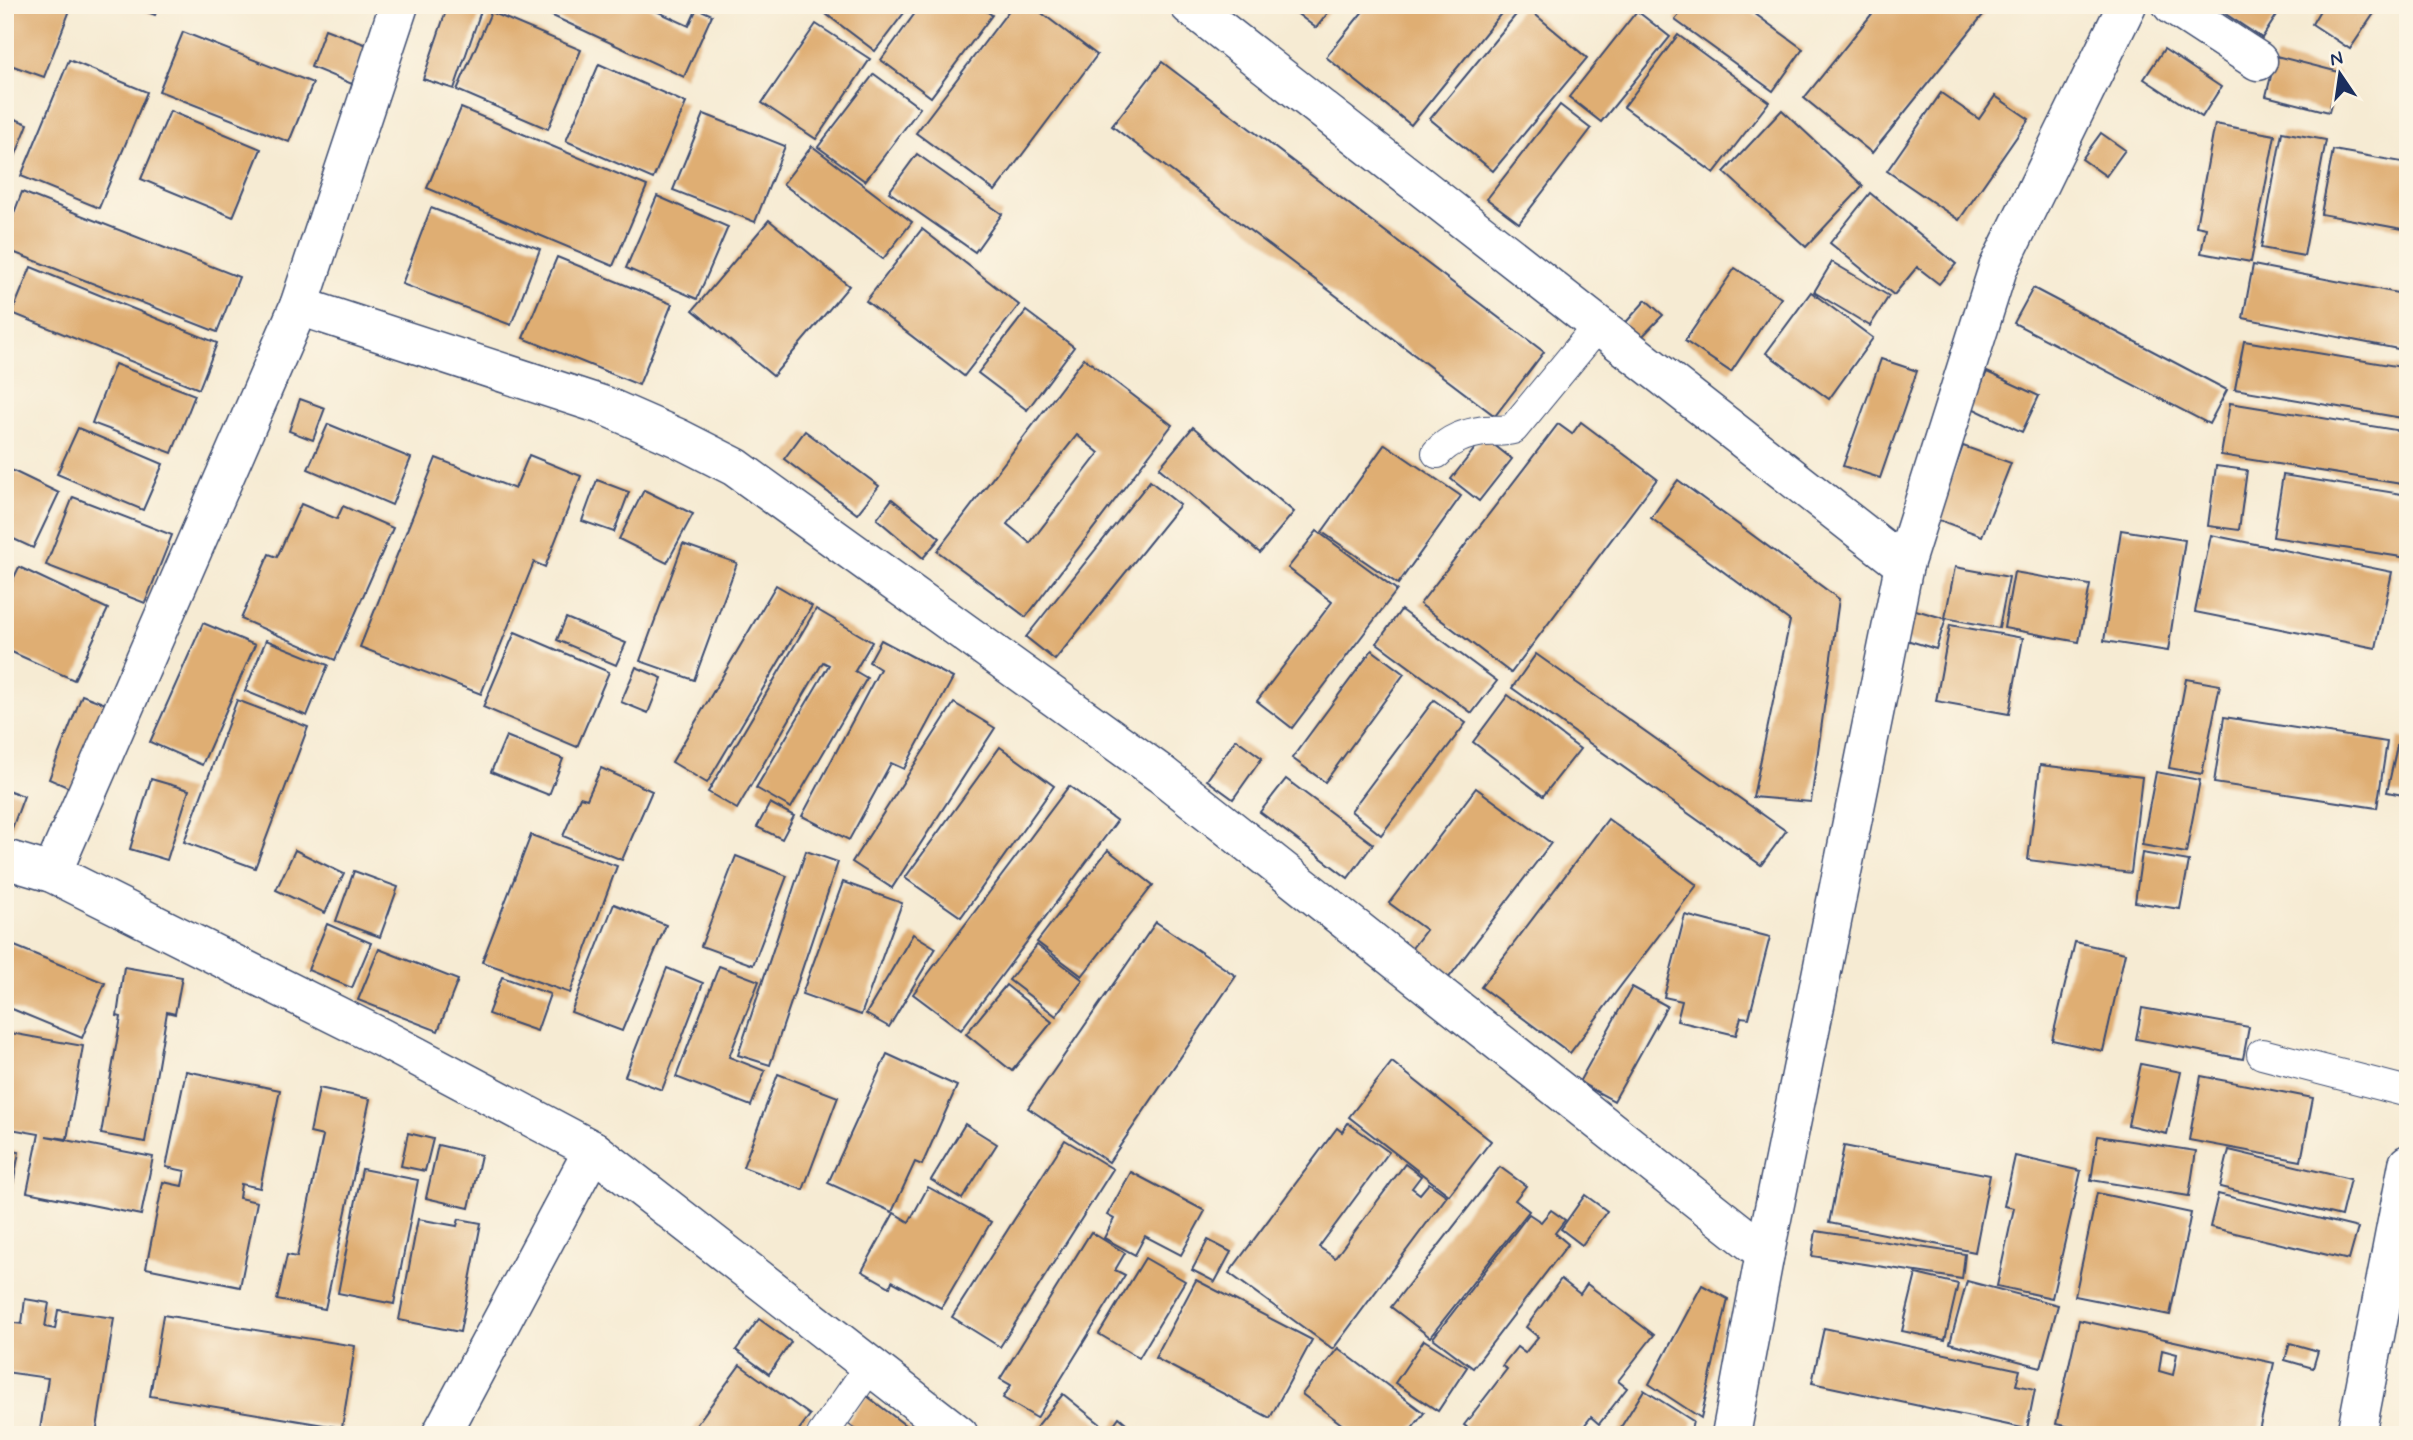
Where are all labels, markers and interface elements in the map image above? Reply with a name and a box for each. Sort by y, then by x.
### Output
north arrow [2304,38,2374,108]
text: N [2328,45,2345,73]

